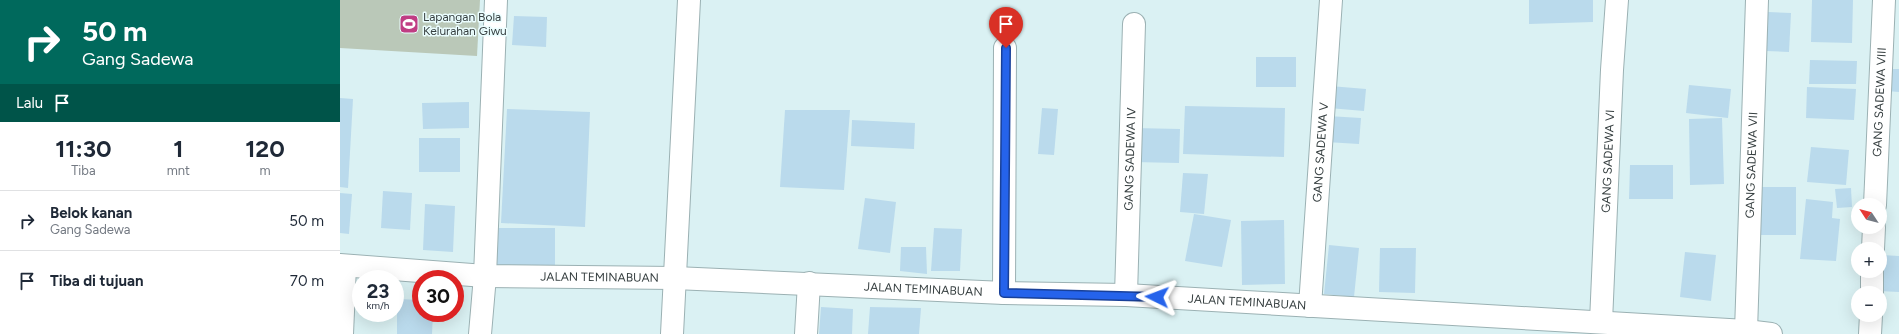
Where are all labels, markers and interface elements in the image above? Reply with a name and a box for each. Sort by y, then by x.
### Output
pin [989,7.0,1023,48]
place label: Lapangan Bola Kelurahan Giwu [423,10,507,38]
sports icon: Lapangan Bola Kelurahan Giwu [398,13,420,35]
icon: arrive [995,13,1017,35]
text: 50 m [82,14,148,48]
icon: right [16,16,68,68]
street label: GANG SADEWA VIII [1870,47,1889,157]
text: Gang Sadewa [82,48,193,70]
icon: arrive [51,92,73,114]
text: Lalu [16,94,43,112]
street label: GANG SADEWA V [1310,101,1331,203]
street label: GANG SADEWA IV [1121,107,1139,211]
street label: GANG SADEWA VI [1599,109,1617,213]
street label: GANG SADEWA VII [1743,112,1760,219]
text: 11:30 [55,134,112,163]
text: 1 [173,134,183,163]
text: 120 [245,134,285,163]
text: Tiba [71,163,96,178]
text: mnt [167,163,190,178]
text: m [259,163,271,178]
north arrow [1851,198,1887,234]
map controls [1851,198,1887,322]
text: Belok kanan [50,204,132,222]
icon: right [16,210,38,232]
text: 50 m [289,212,324,230]
text: Gang Sadewa [50,222,130,237]
button: + [1851,242,1887,278]
icon: arrive [16,270,38,292]
speed limit sign: 30 [412,270,464,322]
street label: JALAN TEMINABUAN [540,270,659,285]
text: Tiba di tujuan [50,272,144,290]
text: 70 m [290,272,324,290]
position arrow [1136,276,1178,318]
text: 23 [367,279,389,303]
street label: JALAN TEMINABUAN [864,280,983,299]
button: − [1851,286,1887,322]
street label: JALAN TEMINABUAN [1187,292,1307,312]
text: km/h [367,299,389,312]

